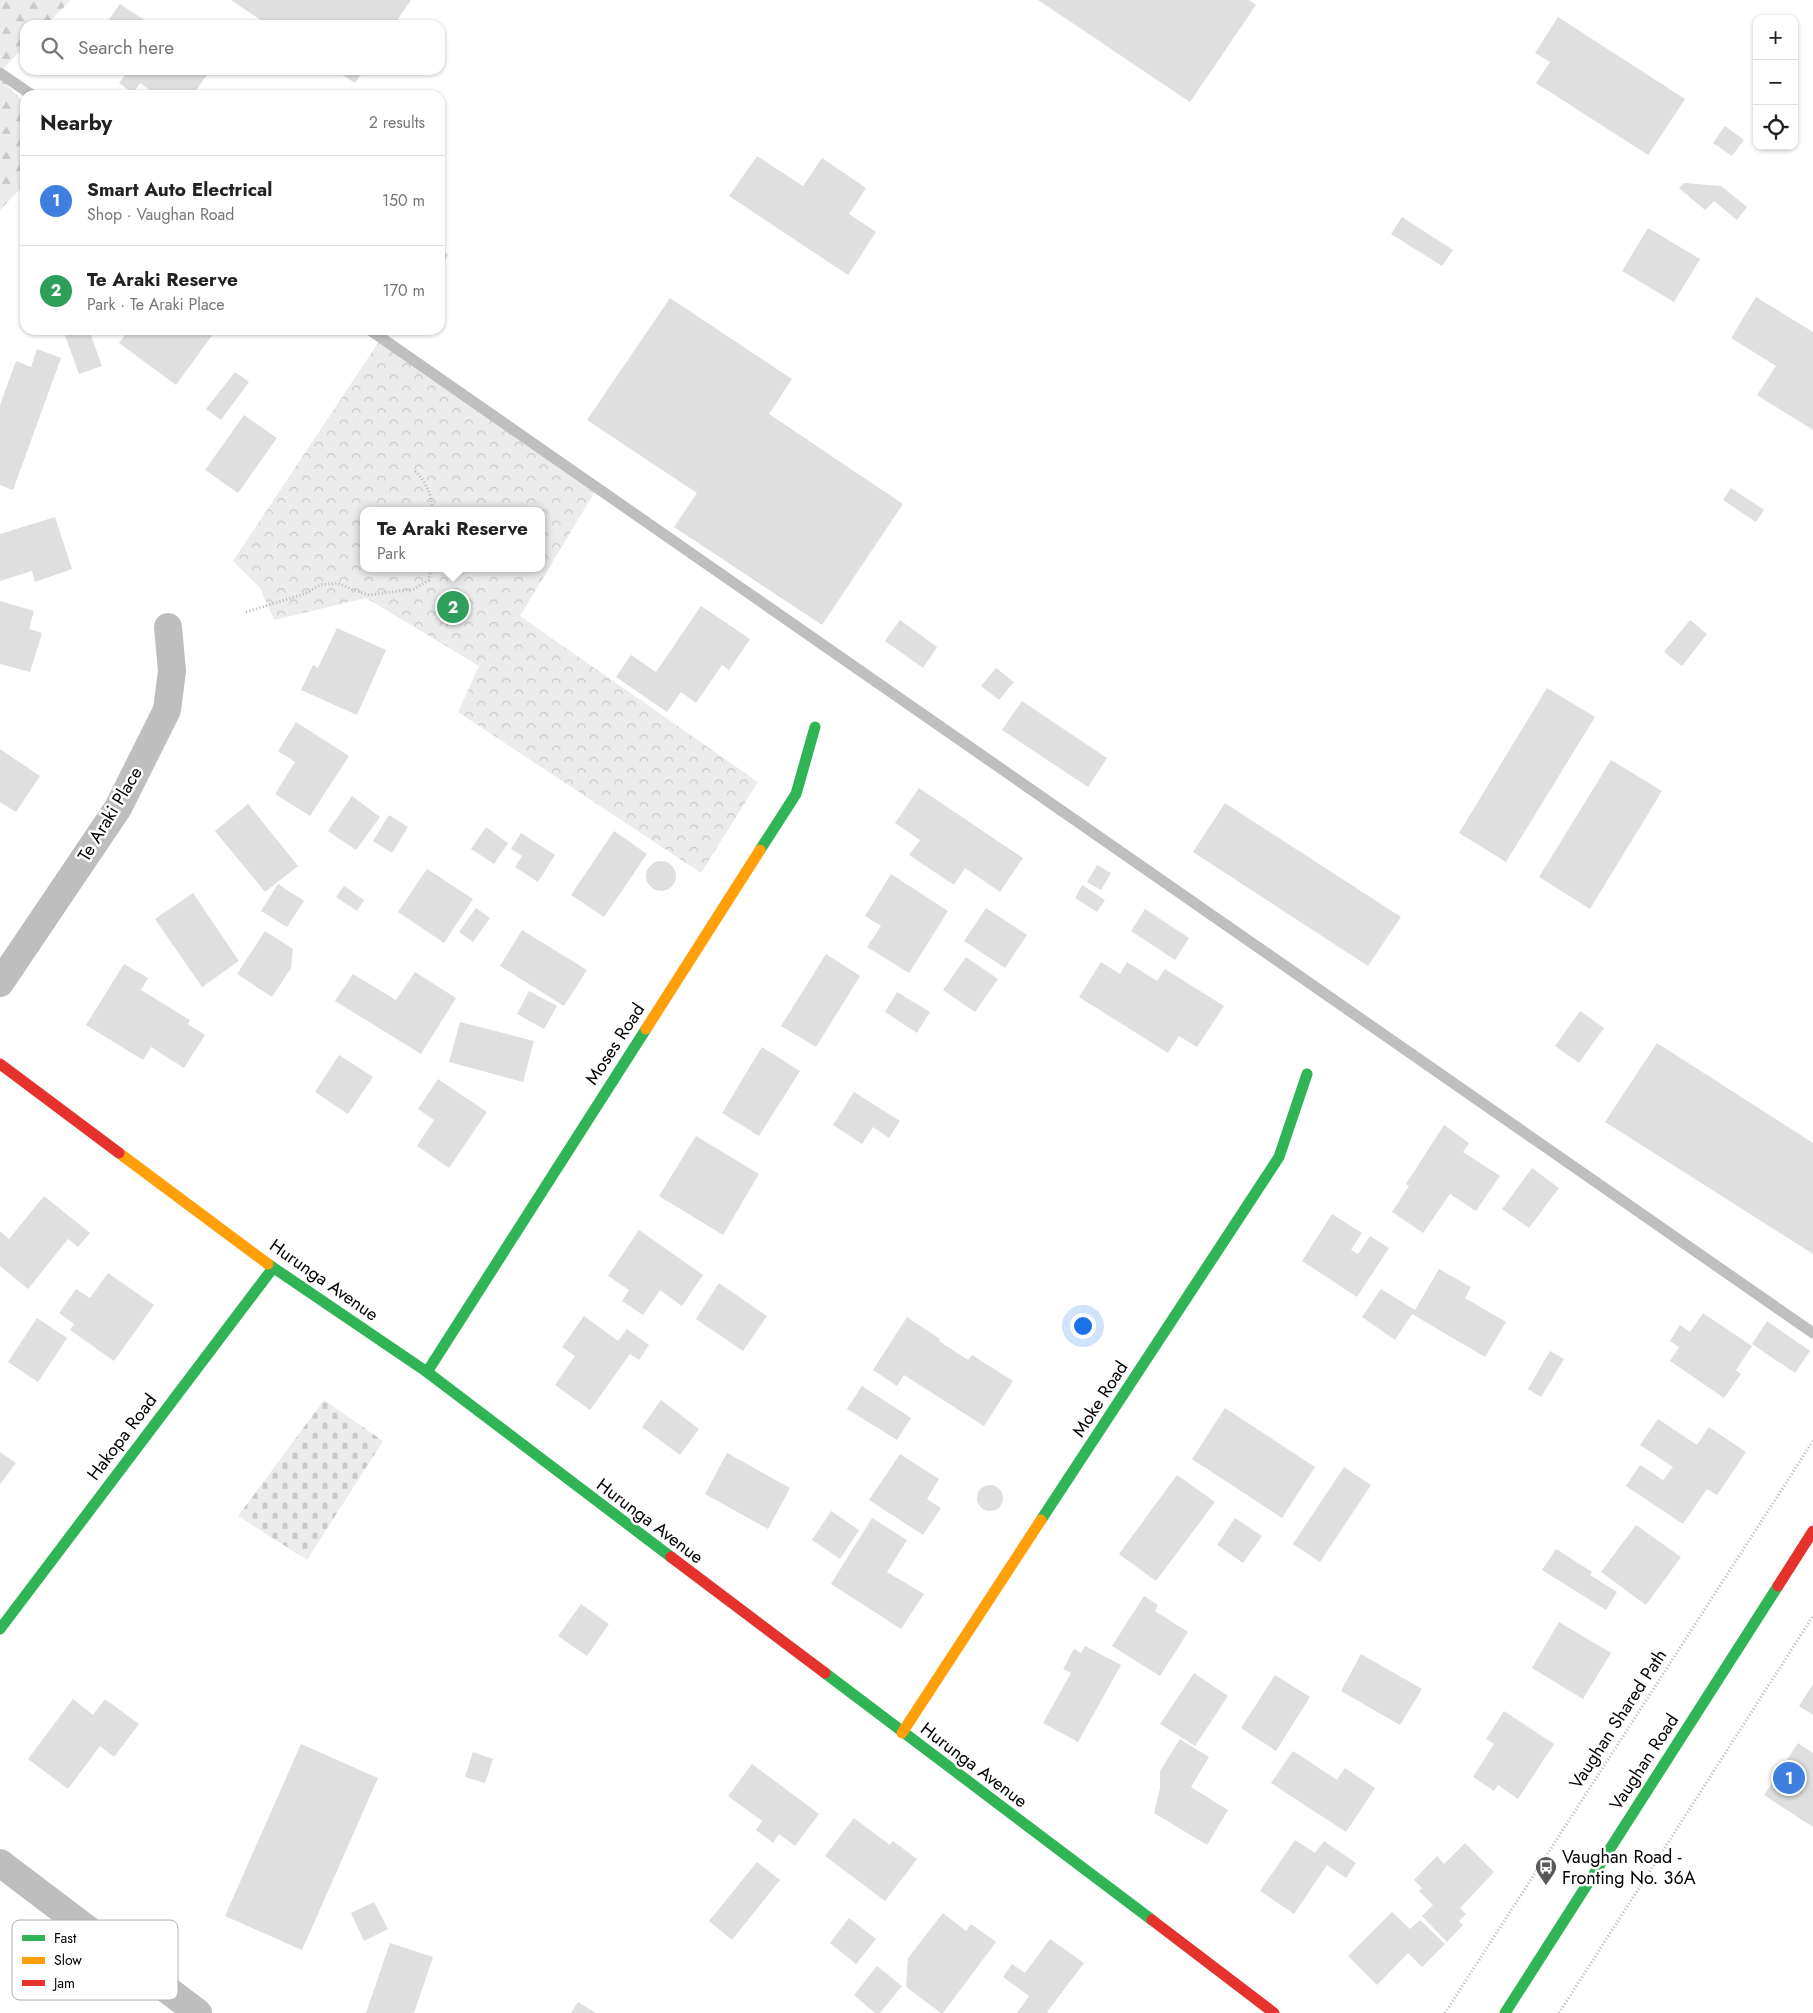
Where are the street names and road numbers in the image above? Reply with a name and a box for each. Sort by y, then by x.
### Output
street label: Te Araki Place [71,762,149,866]
street label: Moses Road [579,998,651,1090]
street label: Hurunga Avenue [264,1233,384,1327]
street label: Moke Road [1066,1356,1134,1442]
street label: Hakopa Road [81,1388,163,1486]
street label: Hurunga Avenue [591,1472,709,1570]
street label: Vaughan Shared Path [1563,1644,1673,1794]
street label: Vaughan Road [1603,1709,1685,1815]
street label: Hurunga Avenue [915,1716,1033,1814]

